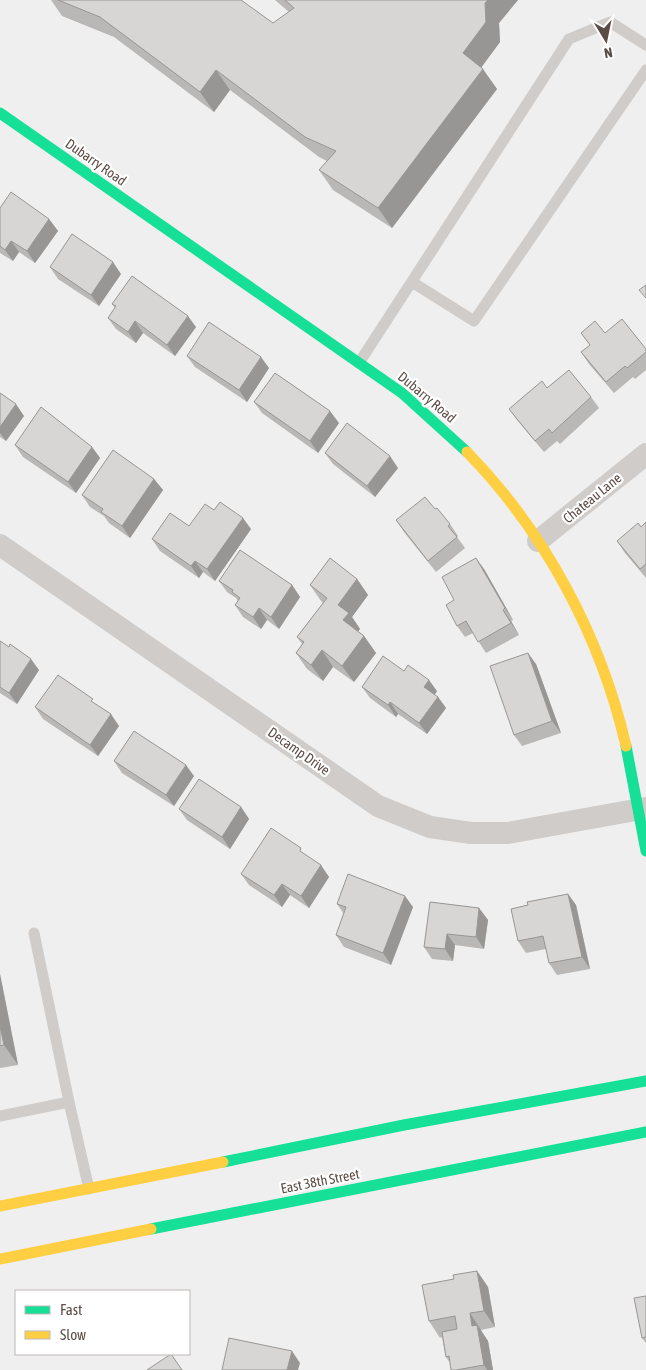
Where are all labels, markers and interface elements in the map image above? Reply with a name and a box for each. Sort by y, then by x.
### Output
north arrow [581,15,631,65]
text: N [603,44,614,61]
street label: Dubarry Road [63,135,129,189]
street label: Dubarry Road [395,368,459,426]
street label: Chateau Lane [560,470,624,526]
street label: Decamp Drive [265,724,333,778]
street label: East 38th Street [279,1166,361,1196]
legend [15,1290,190,1355]
text: Fast [60,1301,82,1318]
text: Slow [60,1326,86,1343]

